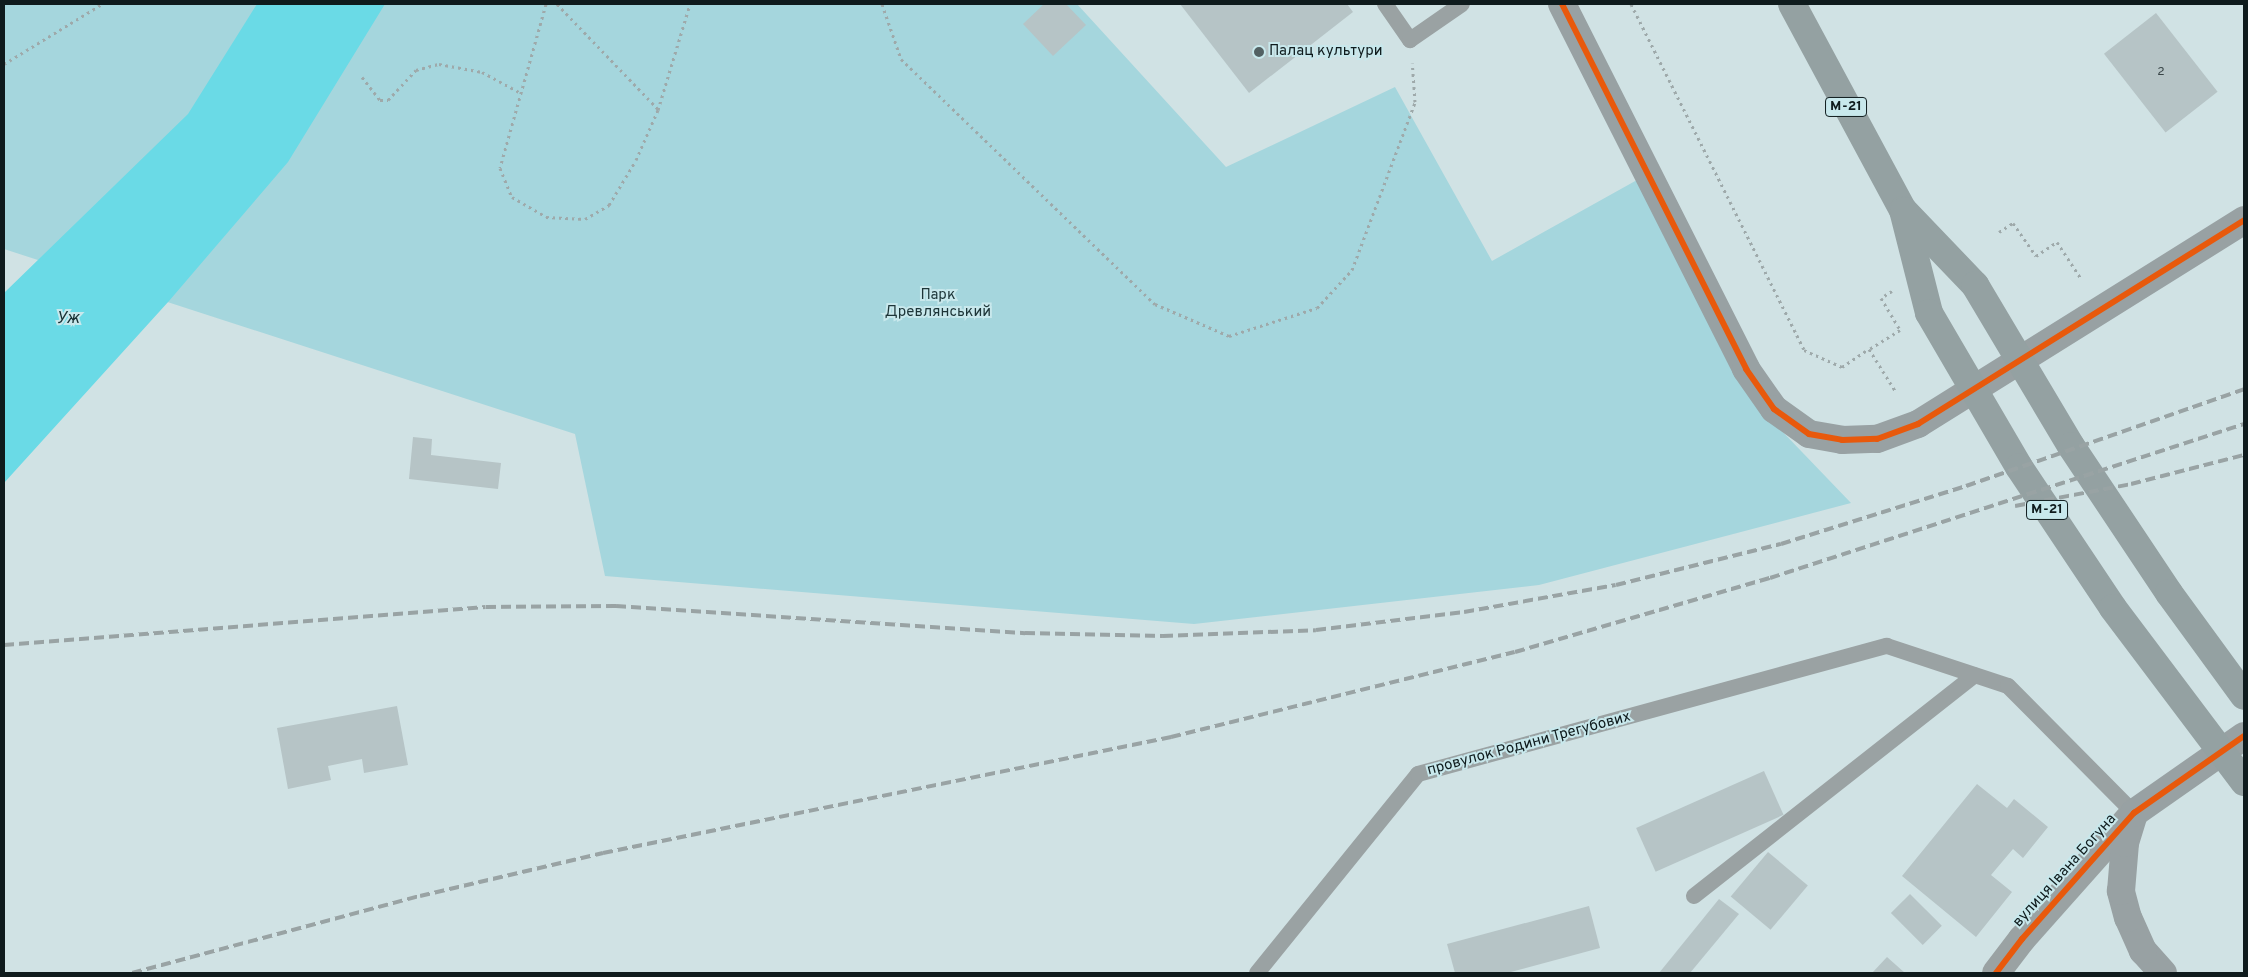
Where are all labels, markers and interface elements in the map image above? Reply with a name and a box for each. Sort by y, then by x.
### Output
place label: Палац культури [1269,43,1383,61]
marker: Палац культури [1253,46,1265,58]
house number: 2 [2157,66,2165,80]
road number: М-21 [1825,95,1867,118]
park label: Парк Древлянський [885,286,991,321]
water label: Уж [57,309,79,329]
road number: М-21 [2026,498,2068,522]
street label: провулок Родини Трегубових [1425,708,1633,780]
street label: вулиця Івана Богуна [2009,811,2121,931]

